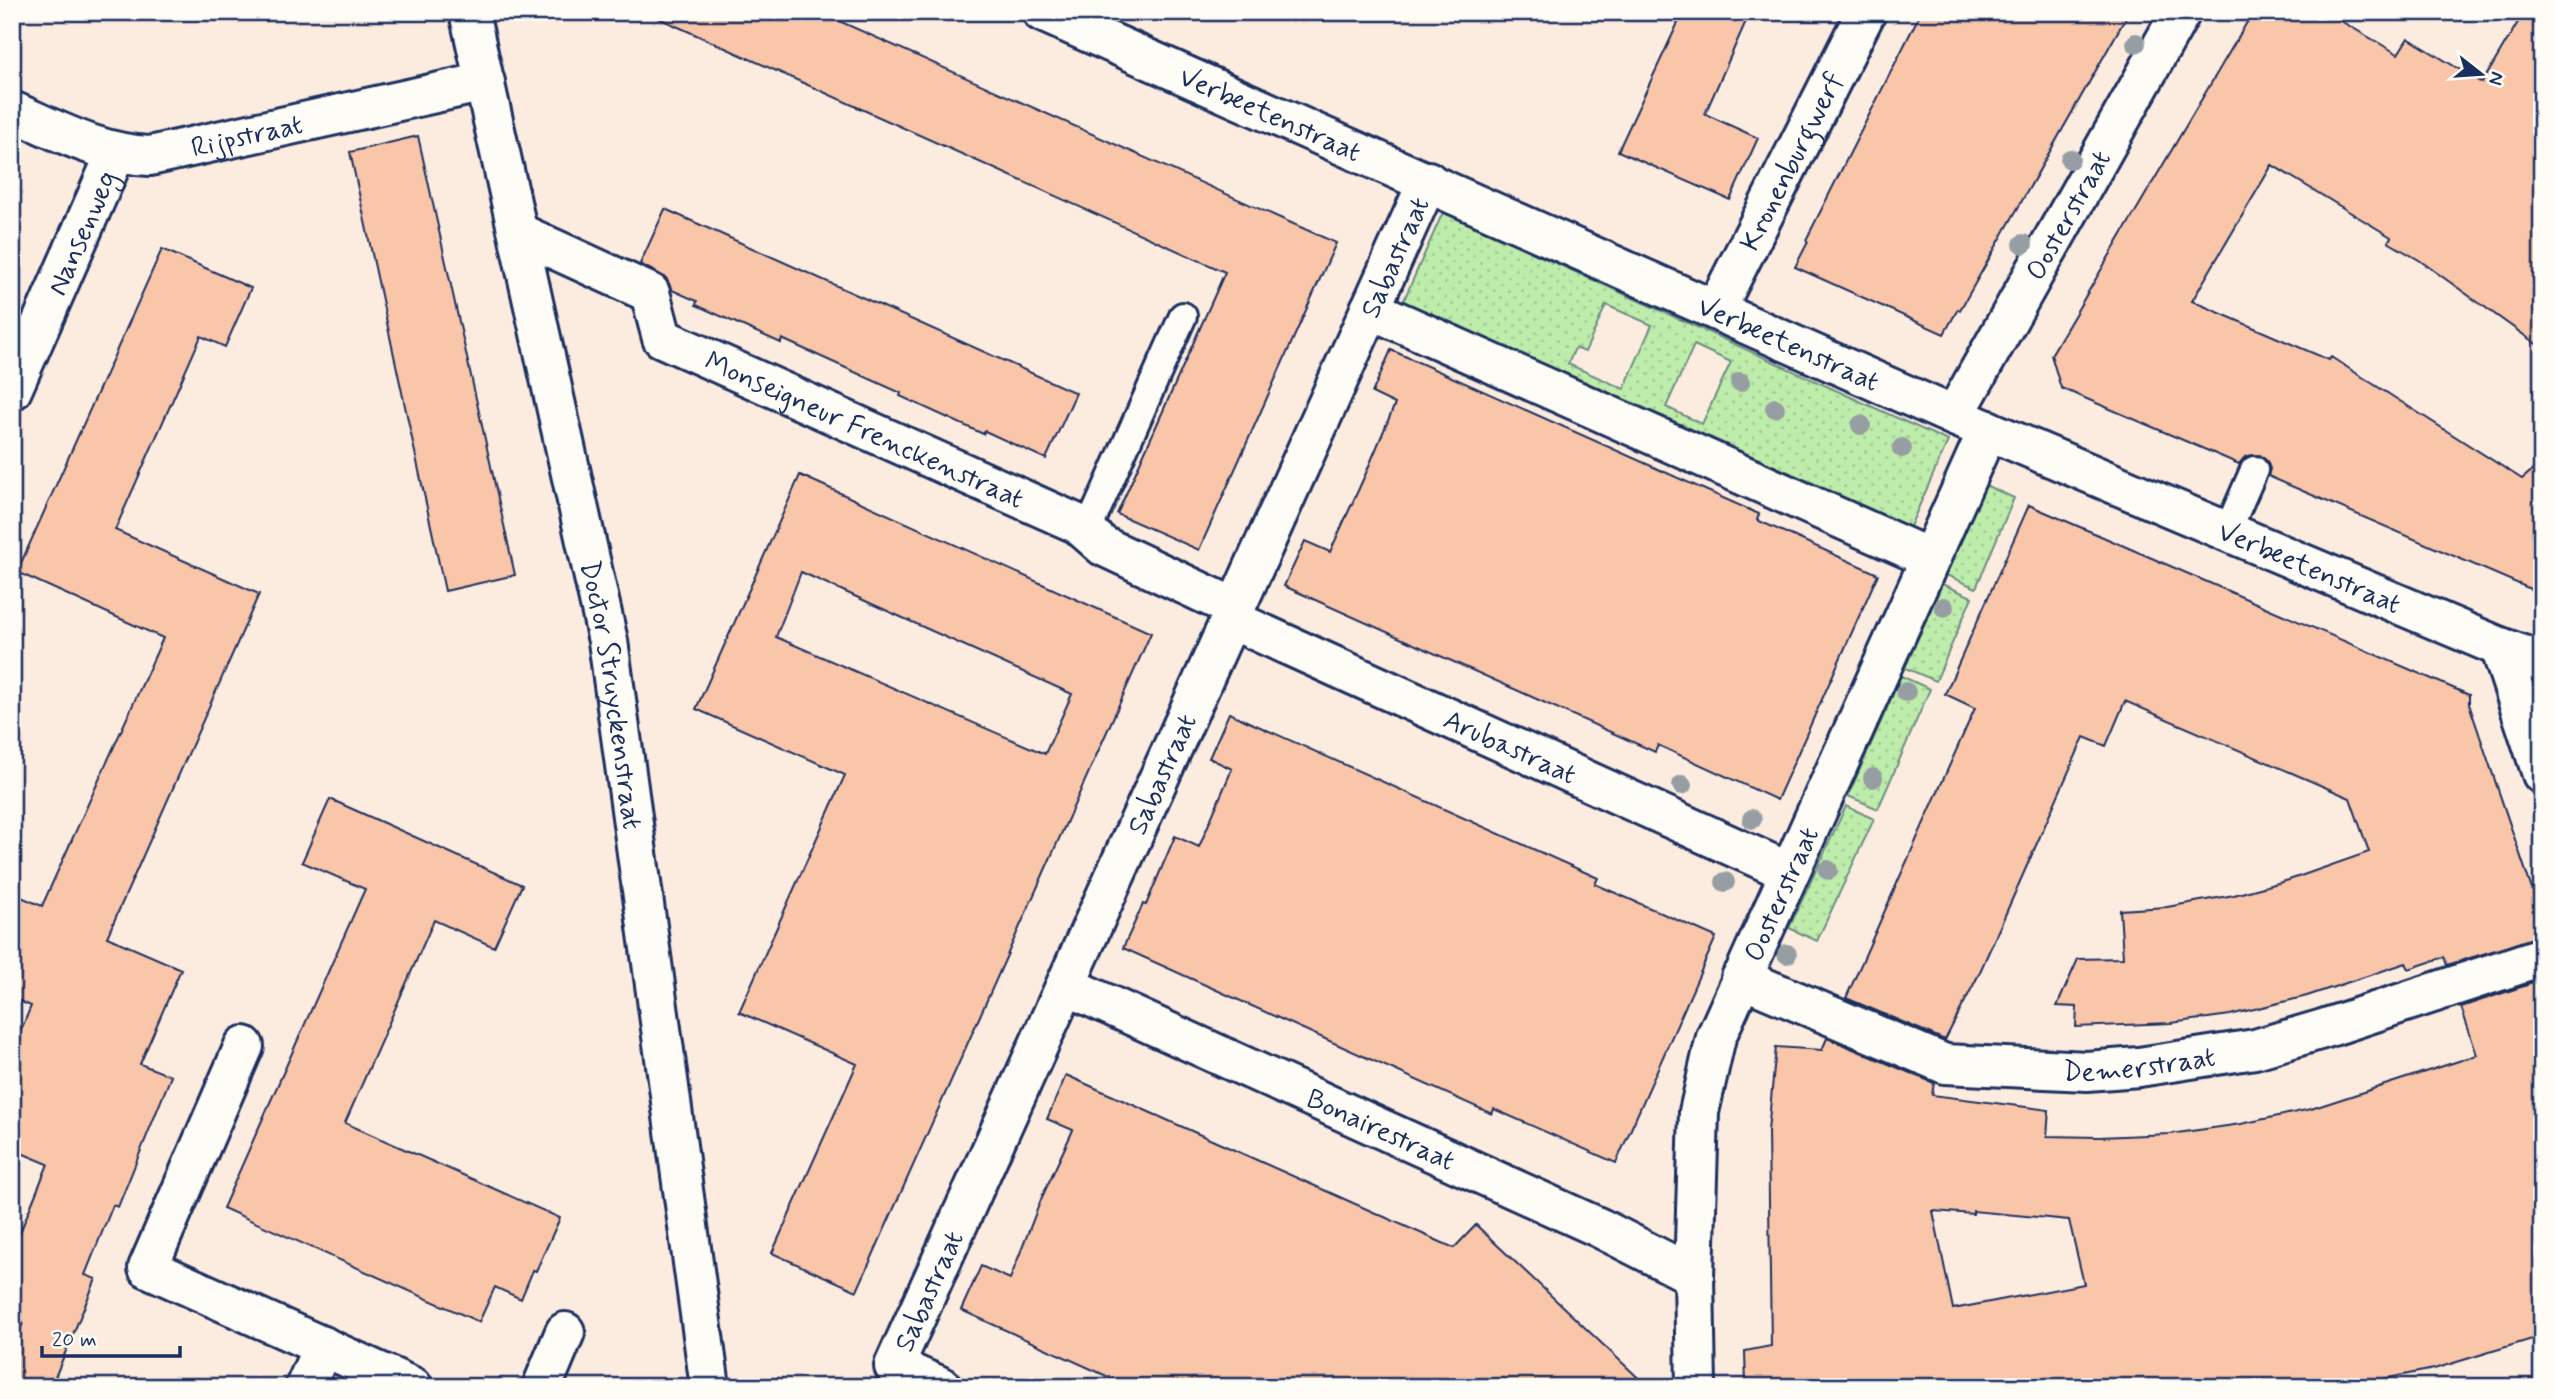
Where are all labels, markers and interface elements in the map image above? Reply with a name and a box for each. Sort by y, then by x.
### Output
north arrow [2446,38,2516,108]
street label: Verbeetenstraat [1173,59,1366,172]
street label: Kronenburgwerf [1732,66,1854,258]
text: N [2482,69,2510,88]
street label: Rijpstraat [188,107,306,167]
street label: Oosterstraat [2018,144,2121,288]
street label: Nansenweg [40,165,129,302]
street label: Sabastraat [1353,192,1439,324]
street label: Verbeetenstraat [1691,289,1885,402]
street label: Monseigneur Frenckenstraat [699,344,1029,518]
street label: Verbeetenstraat [2212,514,2406,624]
street label: Doctor Struyckenstraat [570,557,650,832]
street label: Arubastraat [1437,702,1582,794]
street label: Sabastraat [1120,708,1206,841]
street label: Oosterstraat [1736,822,1829,968]
street label: Demerstraat [2062,1039,2218,1092]
street label: Bonairestraat [1300,1081,1460,1181]
street label: Sabastraat [887,1225,974,1358]
scale bar [42,1315,180,1359]
text: 20 m [52,1326,97,1354]

